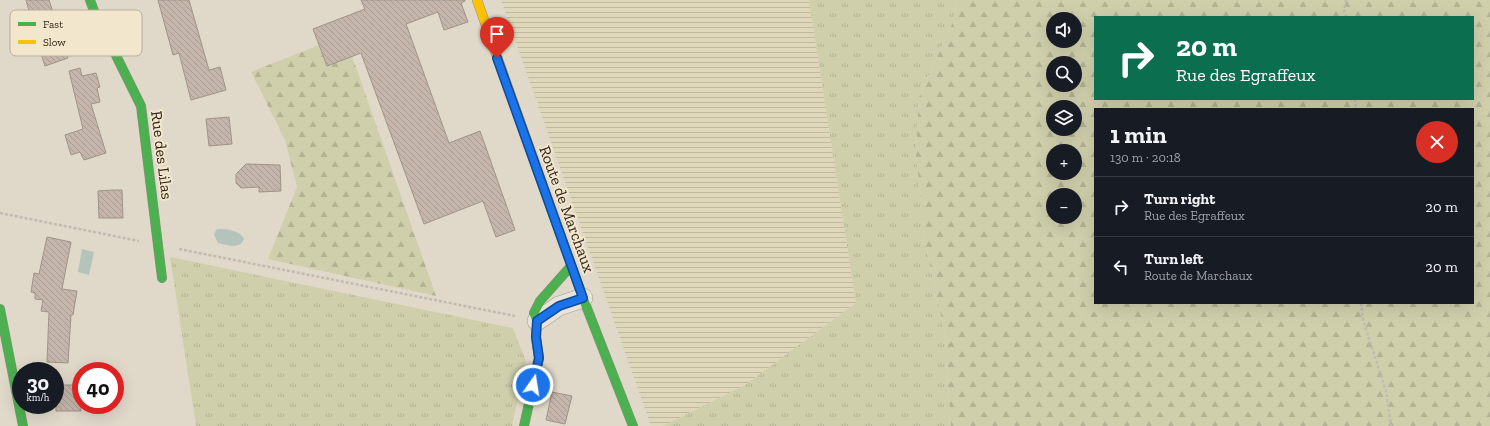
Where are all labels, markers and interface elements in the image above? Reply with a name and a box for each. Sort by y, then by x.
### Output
legend [10,10,142,56]
map controls [1046,12,1082,224]
button: sound [1046,12,1082,48]
pin [480,17,514,58]
text: Fast [43,18,64,31]
icon: arrive [486,23,508,45]
text: 20 m [1176,30,1237,63]
icon: right [1110,32,1162,84]
text: Slow [43,36,66,49]
button: search [1046,56,1082,92]
text: Rue des Egraffeux [1176,64,1316,86]
button: layers [1046,100,1082,136]
street label: Rue des Lilas [147,110,177,200]
text: 1 min [1110,120,1167,149]
button: close [1416,121,1458,163]
street label: Route de Marchaux [535,143,599,275]
button: + [1046,144,1082,180]
text: 130 m · 20:18 [1110,150,1181,165]
button: − [1046,188,1082,224]
text: Turn right [1144,190,1215,208]
icon: right [1110,196,1132,218]
text: 20 m [1425,198,1458,216]
text: Rue des Egraffeux [1144,208,1245,223]
text: Turn left [1144,250,1204,268]
icon: left [1110,256,1132,278]
text: 20 m [1425,258,1458,276]
text: Route de Marchaux [1144,268,1253,283]
speed limit sign: 40 [72,362,124,414]
position arrow [512,364,554,406]
text: 30 [27,371,49,395]
text: km/h [27,392,49,404]

